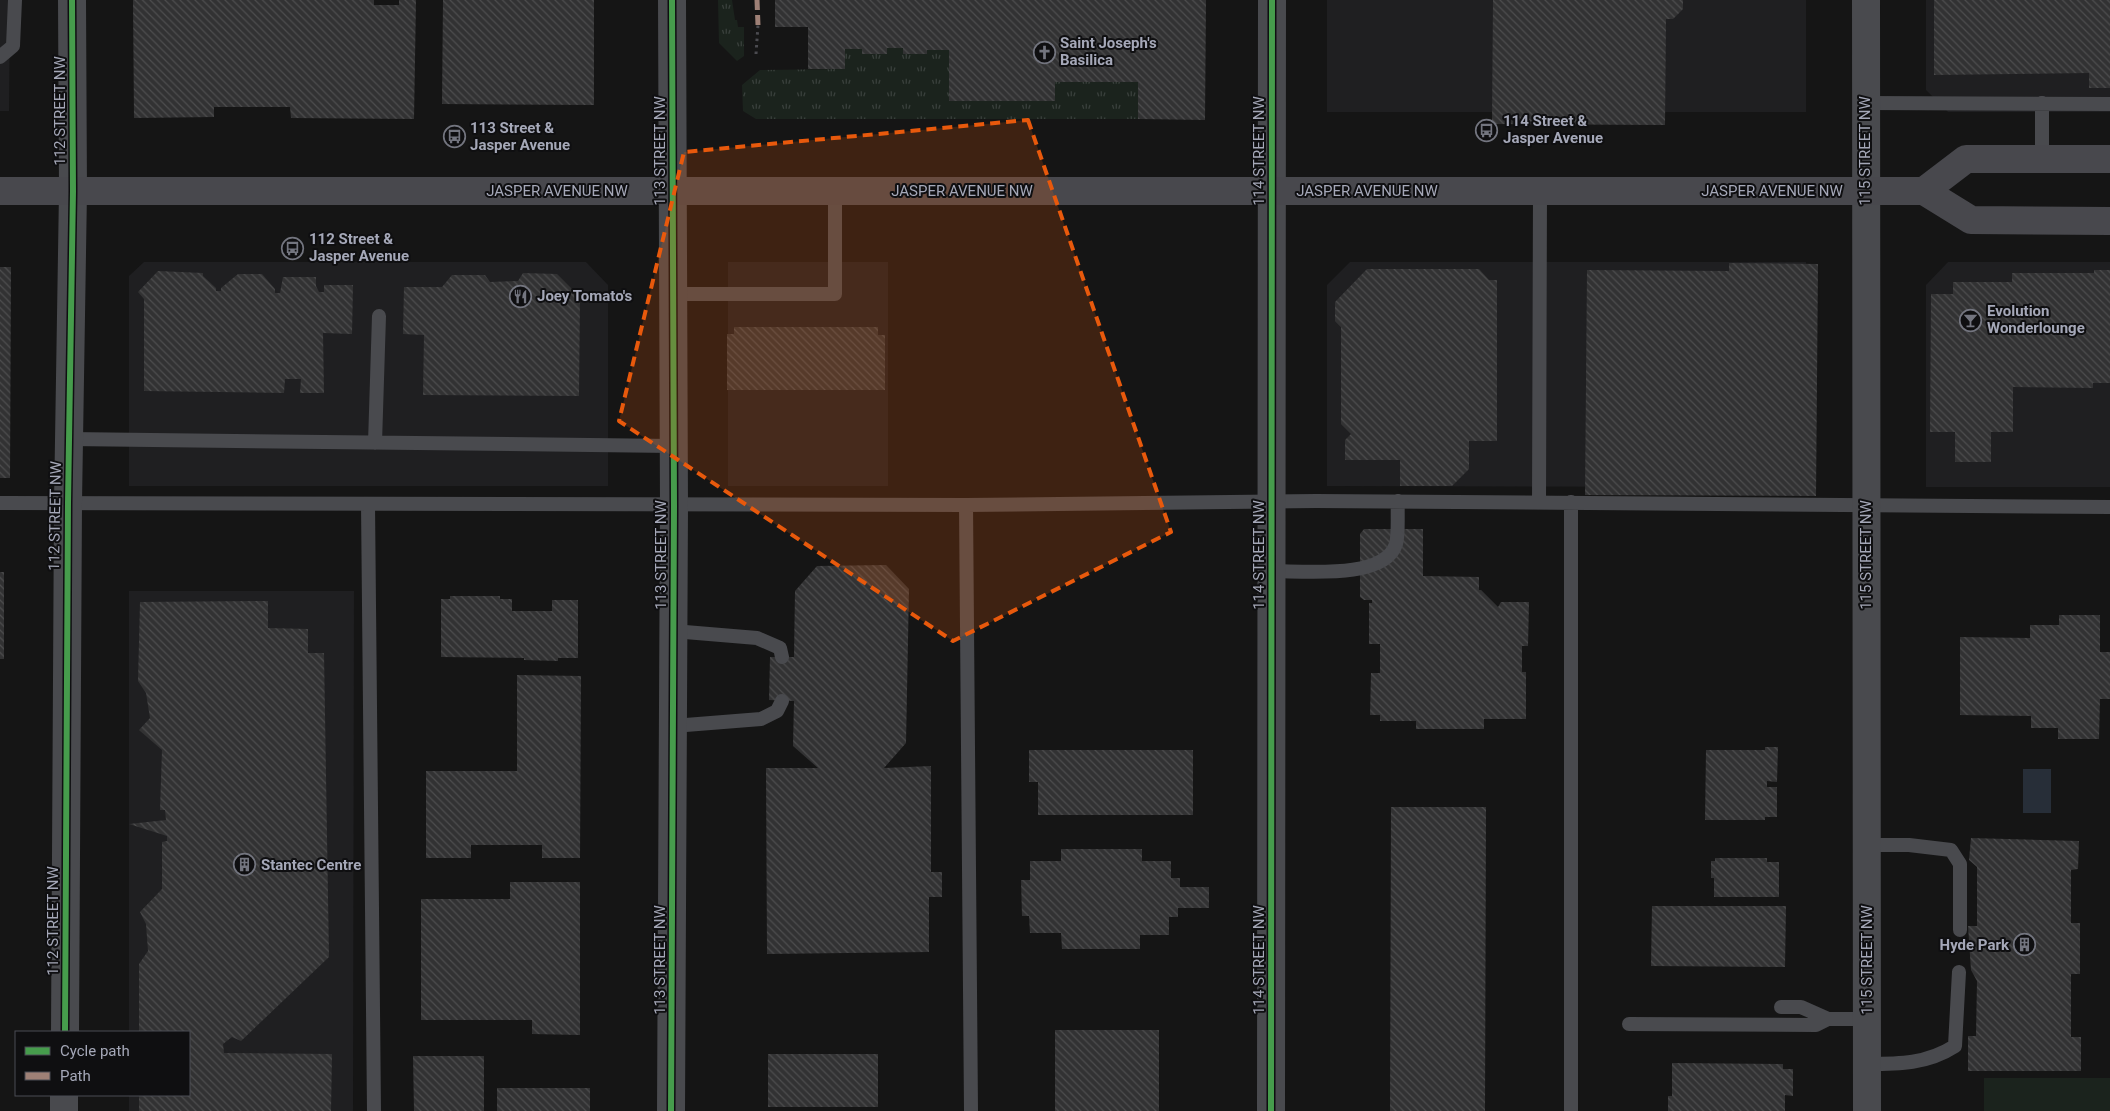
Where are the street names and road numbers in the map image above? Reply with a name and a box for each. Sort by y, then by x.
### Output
street label: 112 STREET NW [51,56,69,166]
street label: 113 STREET NW [651,96,669,206]
street label: 114 STREET NW [1250,96,1268,206]
street label: 115 STREET NW [1856,96,1874,206]
street label: JASPER AVENUE NW [486,182,628,200]
street label: JASPER AVENUE NW [891,182,1033,200]
street label: JASPER AVENUE NW [1296,182,1438,200]
street label: JASPER AVENUE NW [1701,182,1843,200]
street label: 112 STREET NW [45,461,65,571]
street label: 113 STREET NW [652,500,670,610]
street label: 114 STREET NW [1250,500,1268,610]
street label: 115 STREET NW [1857,500,1875,610]
street label: 112 STREET NW [44,866,62,976]
street label: 113 STREET NW [651,905,669,1015]
street label: 114 STREET NW [1250,905,1268,1015]
street label: 115 STREET NW [1858,905,1876,1015]

